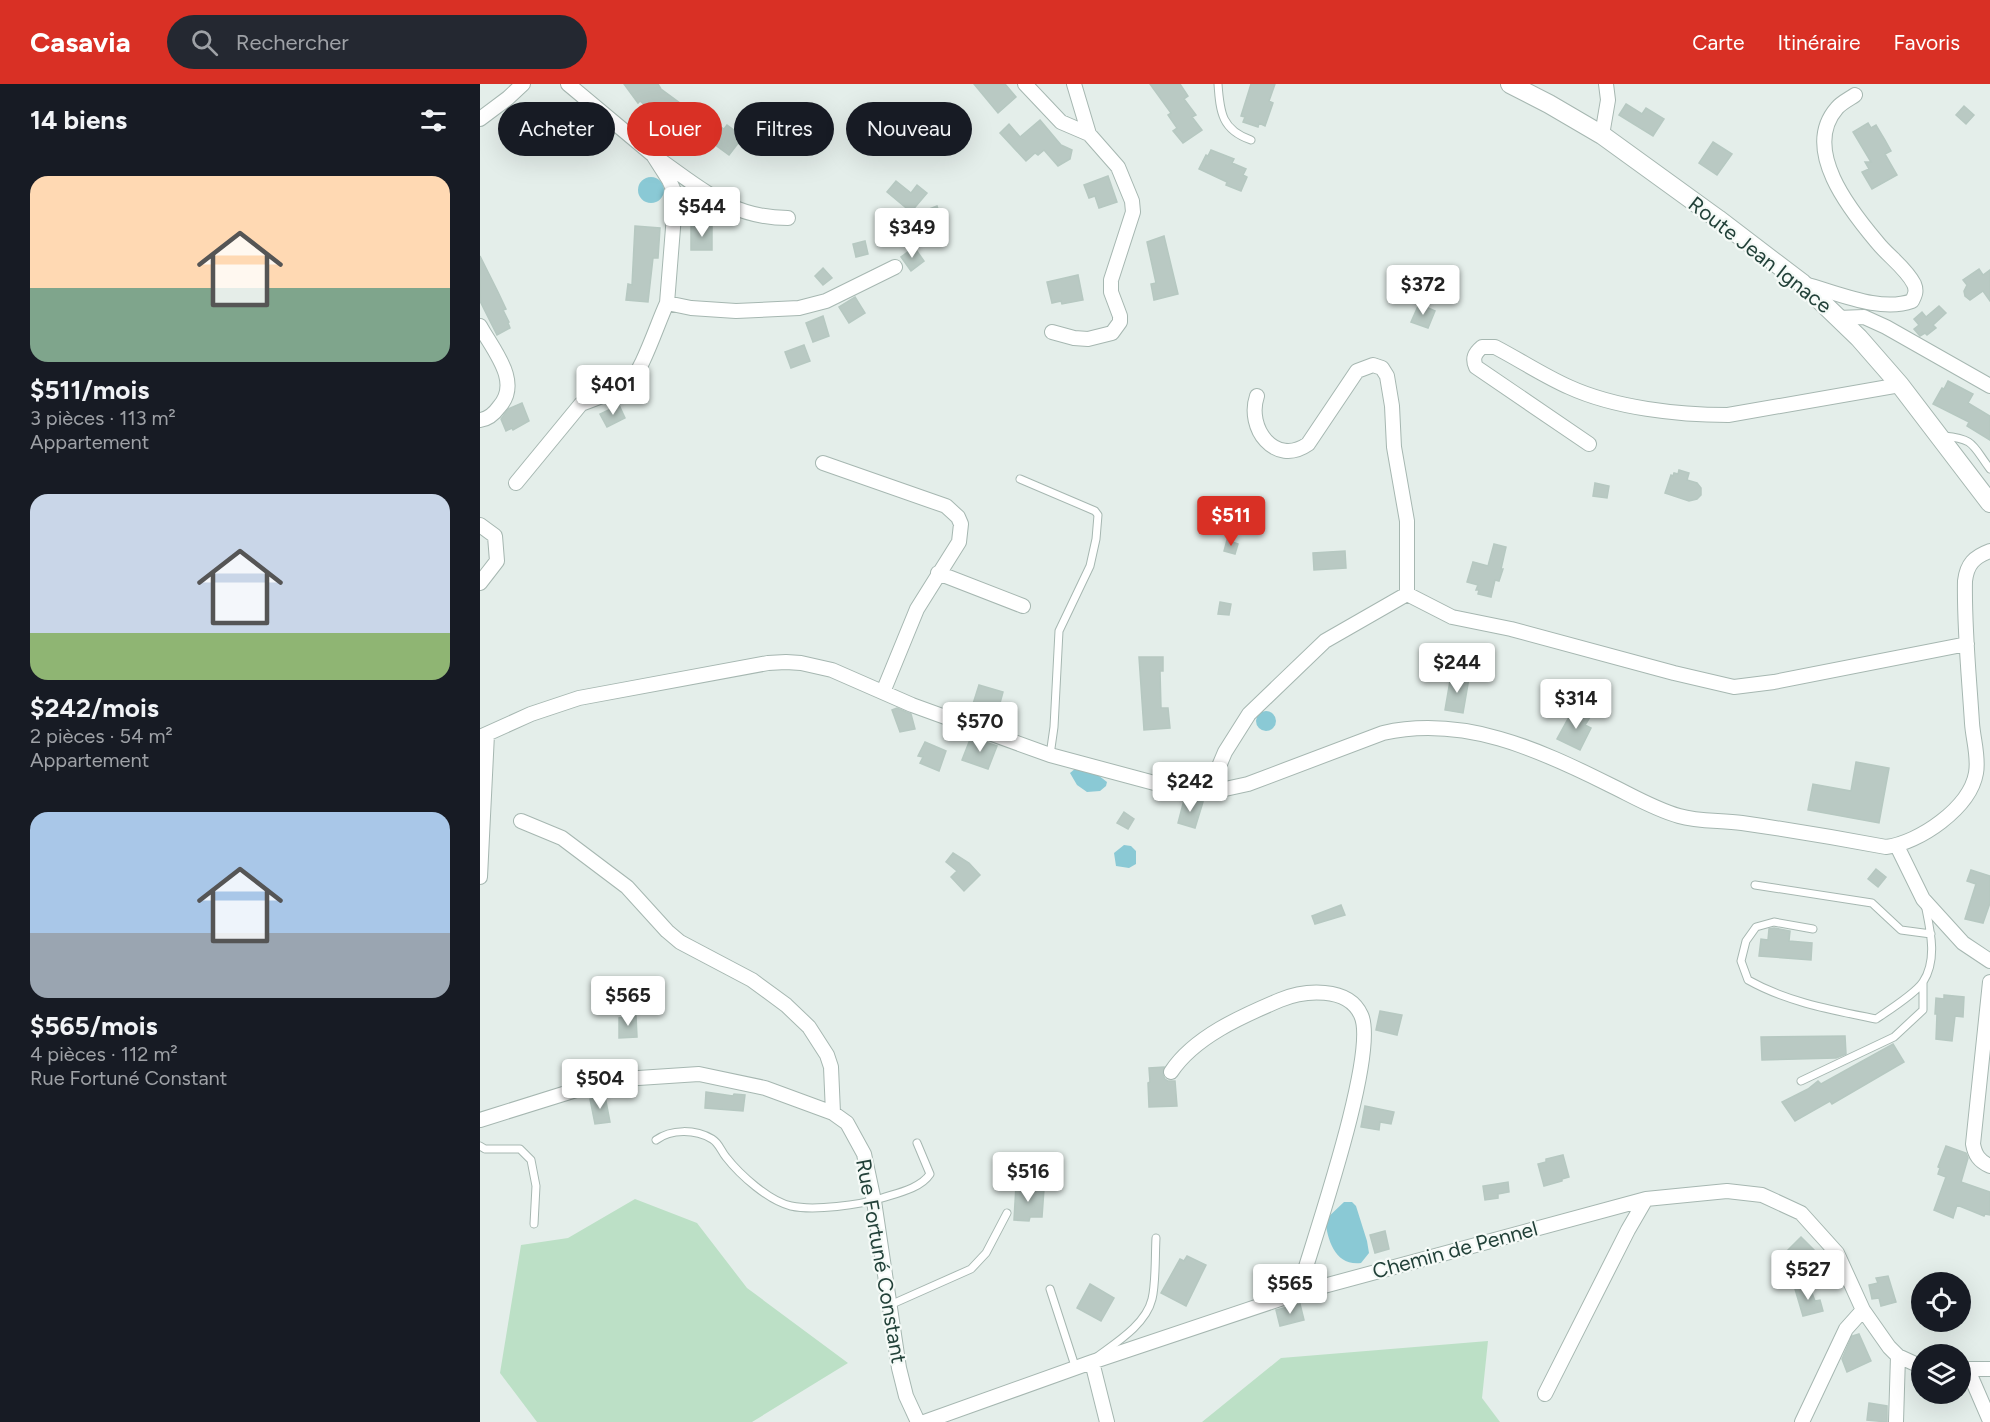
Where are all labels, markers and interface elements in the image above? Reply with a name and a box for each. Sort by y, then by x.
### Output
search box [167,15,587,69]
text: Casavia [30,25,131,59]
icon: search [188,26,221,59]
text: Rechercher [236,29,349,56]
text: Carte [1692,30,1745,55]
text: Itinéraire [1778,30,1861,55]
text: Favoris [1894,30,1960,55]
chip: Acheter [498,102,615,156]
chip: Louer [627,102,722,156]
chip: Filtres [734,102,834,156]
chip: Nouveau [846,102,972,156]
text: 14 biens [30,104,127,136]
icon: filters [417,104,450,137]
pin: $544 [666,187,738,238]
street label: Route Jean Ignace [1684,191,1837,318]
text: $544 [678,194,726,218]
pin: $349 [876,208,948,259]
icon: home [186,215,294,323]
text: $349 [889,215,935,239]
pin: $372 [1387,265,1459,316]
text: $372 [1401,272,1445,296]
pin: $401 [577,365,649,416]
text: $401 [590,372,636,396]
text: $511/mois [30,374,149,406]
text: 3 pièces · 113 m² [30,406,176,430]
text: Appartement [30,430,149,454]
pin: $511 [1195,496,1267,547]
text: $511 [1211,503,1251,527]
icon: home [186,533,294,641]
pin: $244 [1421,643,1493,694]
text: $244 [1433,650,1481,674]
pin: $314 [1540,679,1612,730]
text: $314 [1554,686,1598,710]
text: $242/mois [30,692,159,724]
pin: $570 [944,702,1016,753]
text: $570 [957,709,1003,733]
text: 2 pièces · 54 m² [30,724,173,748]
text: Appartement [30,748,149,772]
pin: $242 [1154,762,1226,813]
text: $242 [1167,769,1213,793]
icon: home [186,851,294,959]
pin: $565 [592,976,664,1027]
text: $565 [605,983,651,1007]
text: $565/mois [30,1010,158,1042]
text: 4 pièces · 112 m² [30,1042,178,1066]
pin: $504 [564,1059,636,1110]
text: Rue Fortuné Constant [30,1066,227,1090]
text: $504 [576,1066,624,1090]
pin: $516 [992,1152,1064,1203]
street label: Rue Fortuné Constant [851,1157,912,1365]
text: $516 [1007,1159,1049,1183]
street label: Chemin de Pennel [1370,1215,1540,1284]
pin: $527 [1772,1250,1844,1301]
text: $527 [1785,1257,1831,1281]
pin: $565 [1254,1264,1326,1315]
text: $565 [1267,1271,1313,1295]
map controls [1911,1272,1971,1404]
button: locate [1911,1272,1971,1332]
button: layers [1911,1344,1971,1404]

